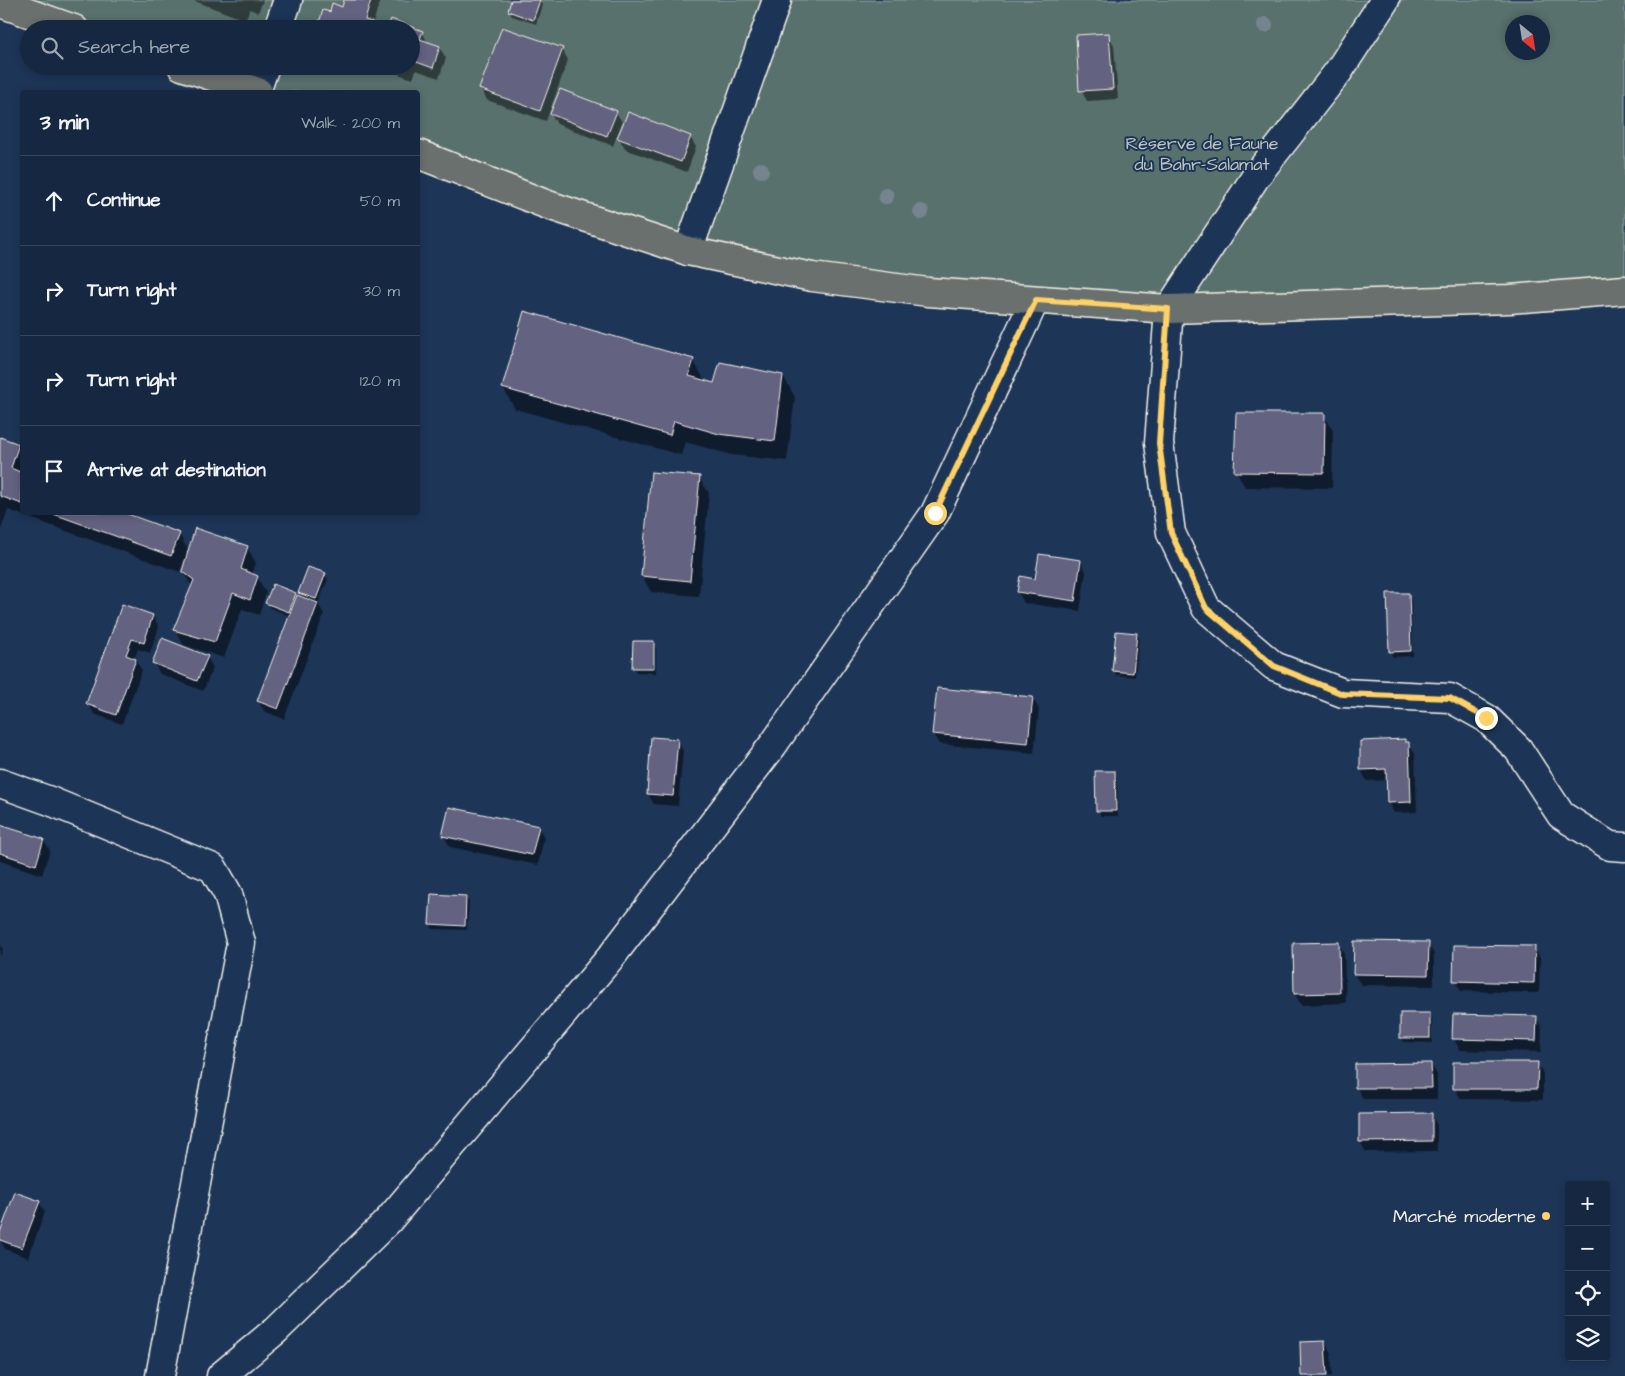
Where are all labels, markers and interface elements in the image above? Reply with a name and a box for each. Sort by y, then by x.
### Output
north arrow [1505,15,1550,60]
search box [20,20,420,75]
icon: search [38,34,66,62]
text: Search here [78,34,190,61]
text: 3 min [40,108,89,137]
text: Walk · 200 m [301,112,400,134]
park label: Réserve de Faune du Bahr-Salamat [1125,131,1279,177]
icon: ahead [40,187,68,215]
text: Continue [87,187,161,214]
text: 50 m [360,190,400,212]
icon: right [40,277,68,305]
text: Turn right [87,277,176,304]
text: 30 m [363,280,400,302]
icon: right [40,367,68,395]
text: Turn right [87,367,176,394]
text: 120 m [360,370,400,392]
icon: arrive [40,457,68,485]
text: Arrive at destination [87,457,266,484]
route start [924,502,947,525]
route end [1475,707,1498,730]
map controls [1565,1181,1610,1361]
button: + [1565,1181,1610,1226]
place label: Marché moderne [1393,1204,1536,1229]
marker: Marché moderne [1540,1210,1552,1222]
button: − [1565,1226,1610,1271]
button: locate [1565,1271,1610,1316]
button: layers [1565,1316,1610,1361]

